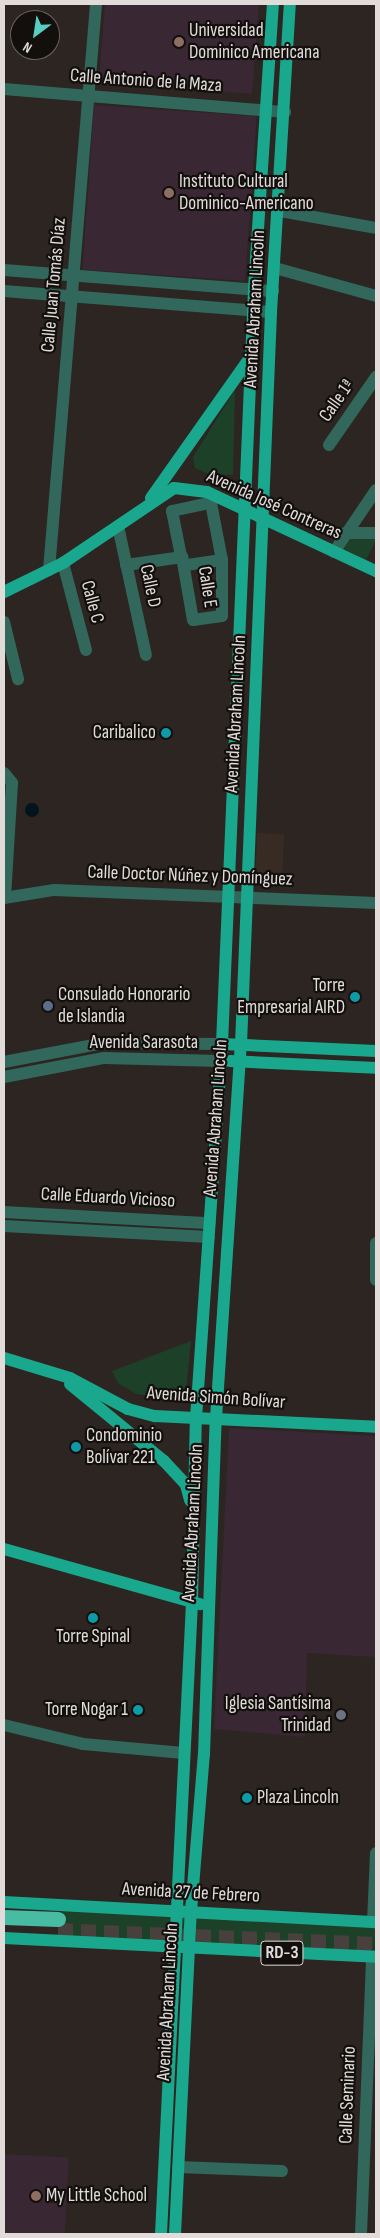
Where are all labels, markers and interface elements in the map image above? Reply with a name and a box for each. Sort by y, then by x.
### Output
north arrow [10,10,60,60]
place label: Universidad Dominico Americana [189,20,319,64]
marker: Universidad Dominico Americana [173,36,185,48]
text: N [20,38,35,57]
street label: Calle Antonio de la Maza [69,64,223,98]
place label: Instituto Cultural Dominico-Americano [179,171,314,215]
marker: Instituto Cultural Dominico-Americano [163,187,175,199]
street label: Calle Juan Tomás Díaz [37,217,71,353]
street label: Avenida Abraham Lincoln [239,230,271,388]
street label: Calle 1ª [314,376,360,426]
street label: Avenida José Contreras [203,465,345,545]
street label: Calle D [134,562,166,610]
street label: Calle E [192,565,222,609]
street label: Calle C [75,578,109,626]
street label: Avenida Abraham Lincoln [220,635,252,793]
place label: Caribalico [93,722,156,744]
marker: Caribalico [160,727,172,739]
street label: Calle Doctor Núñez y Domínguez [87,861,293,891]
place label: Torre Empresarial AIRD [237,975,345,1019]
place label: Consulado Honorario de Islandia [58,984,190,1028]
marker: Torre Empresarial AIRD [349,991,361,1003]
marker: Consulado Honorario de Islandia [42,1000,54,1012]
street label: Avenida Sarasota [90,1032,198,1054]
street label: Avenida Abraham Lincoln [199,1038,233,1198]
street label: Calle Eduardo Vicioso [40,1183,176,1213]
street label: Avenida Simón Bolívar [146,1382,286,1414]
place label: Condominio Bolívar 221 [86,1425,162,1469]
marker: Condominio Bolívar 221 [70,1441,82,1453]
street label: Avenida Abraham Lincoln [177,1444,209,1602]
marker: Torre Spinal [87,1612,99,1624]
place label: Torre Spinal [56,1626,130,1648]
place label: Iglesia Santísima Trinidad [225,1693,331,1737]
place label: Torre Nogar 1 [45,1699,128,1721]
marker: Torre Nogar 1 [132,1704,144,1716]
marker: Iglesia Santísima Trinidad [335,1709,347,1721]
place label: Plaza Lincoln [257,1787,339,1809]
marker: Plaza Lincoln [241,1792,253,1804]
street label: Avenida 27 de Febrero [121,1878,261,1908]
street label: Avenida Abraham Lincoln [152,1923,184,2081]
road number: RD-3 [260,1938,304,1969]
street label: Calle Seminario [335,2046,361,2144]
place label: My Little School [46,2185,147,2207]
marker: My Little School [30,2190,42,2202]

